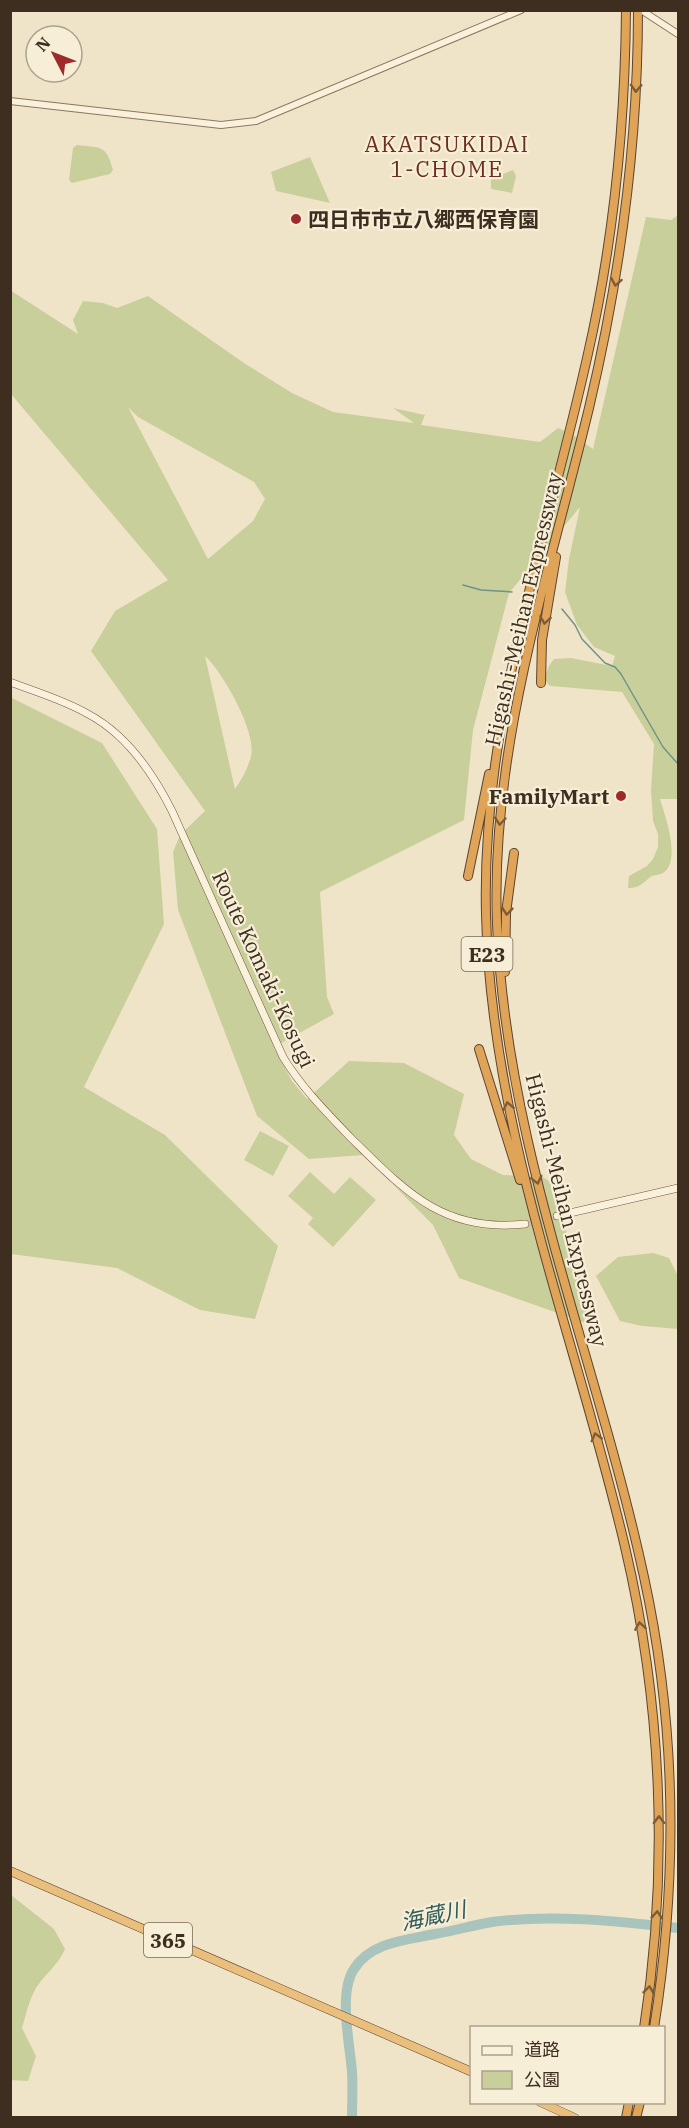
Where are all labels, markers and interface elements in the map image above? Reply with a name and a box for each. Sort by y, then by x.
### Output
north arrow [24,24,84,84]
text: N [31,33,55,55]
one-way arrow [629,84,642,93]
district label: AKATSUKIDAI 1-CHOME [364,129,530,183]
place label: 四日市市立八郷西保育園 [308,205,539,233]
marker: 四日市市立八郷西保育園 [289,212,303,226]
one-way arrow [610,277,622,286]
street label: Higashi-Meihan Expressway [478,468,568,749]
one-way arrow [539,614,552,624]
place label: FamilyMart [489,782,609,810]
marker: FamilyMart [614,789,628,803]
one-way arrow [494,817,507,826]
street label: Route Komaki-Kosugi [206,866,322,1072]
one-way arrow [501,906,514,915]
road number: E23 [462,937,512,971]
street label: Higashi-Meihan Expressway [519,1070,615,1350]
one-way arrow [502,1101,515,1111]
one-way arrow [530,1175,543,1185]
one-way arrow [591,1432,603,1442]
one-way arrow [635,1622,647,1631]
one-way arrow [653,1816,666,1825]
water label: 海蔵川 [398,1894,470,1936]
one-way arrow [650,1911,663,1920]
road number: 365 [144,1923,192,1957]
one-way arrow [642,1985,655,1994]
legend [470,2026,665,2104]
text: 道路 [524,2038,560,2061]
text: 公園 [524,2068,560,2091]

